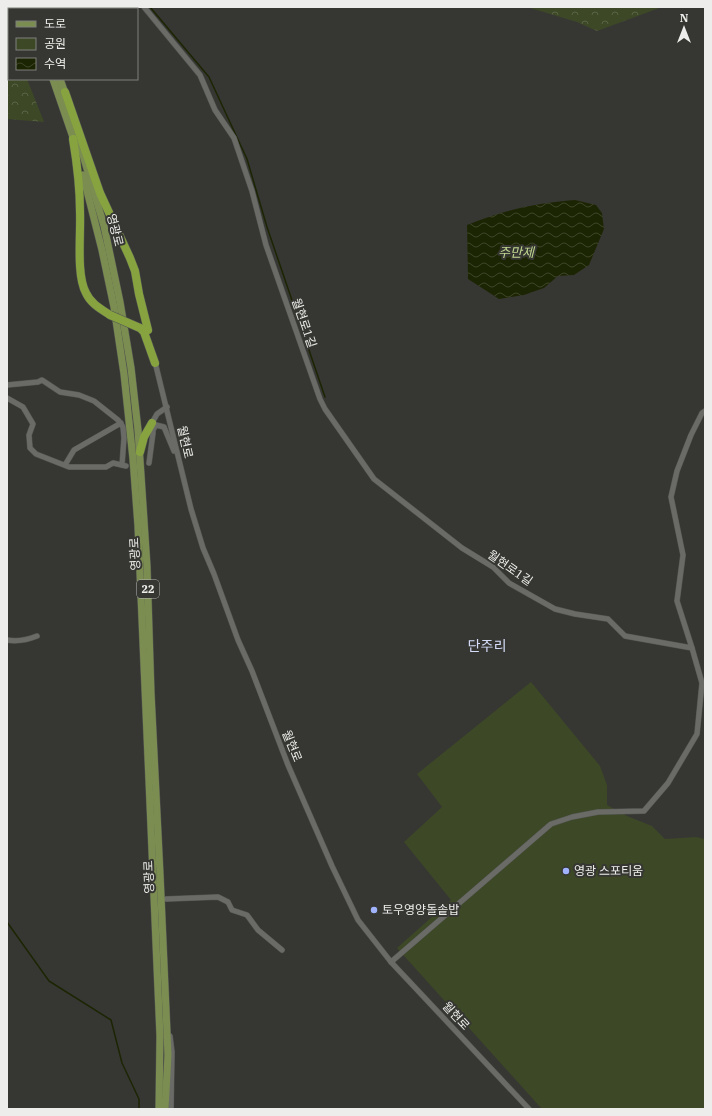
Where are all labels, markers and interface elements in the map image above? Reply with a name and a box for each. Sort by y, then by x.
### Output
legend [8,8,138,80]
north arrow [664,8,704,48]
text: N [680,11,689,25]
text: 도로 [44,16,66,31]
text: 공원 [44,36,66,51]
text: 수역 [44,56,66,71]
street label: 영광로 [104,212,127,248]
water label: 주만제 [498,244,536,261]
street label: 월현로1길 [289,296,320,350]
street label: 월현로 [174,424,197,460]
street label: 영광로 [126,537,143,571]
street label: 월현로1길 [485,547,536,588]
road number: 22 [137,580,159,598]
district label: 단주리 [468,637,506,655]
street label: 월현로 [279,728,306,764]
street label: 영광로 [140,860,157,894]
place label: 영광 스포티움 [574,863,643,878]
marker: 영광 스포티움 [561,866,571,876]
place label: 토우영양돌솥밥 [382,902,459,917]
marker: 토우영양돌솥밥 [369,905,379,915]
street label: 월현로 [440,998,473,1033]

